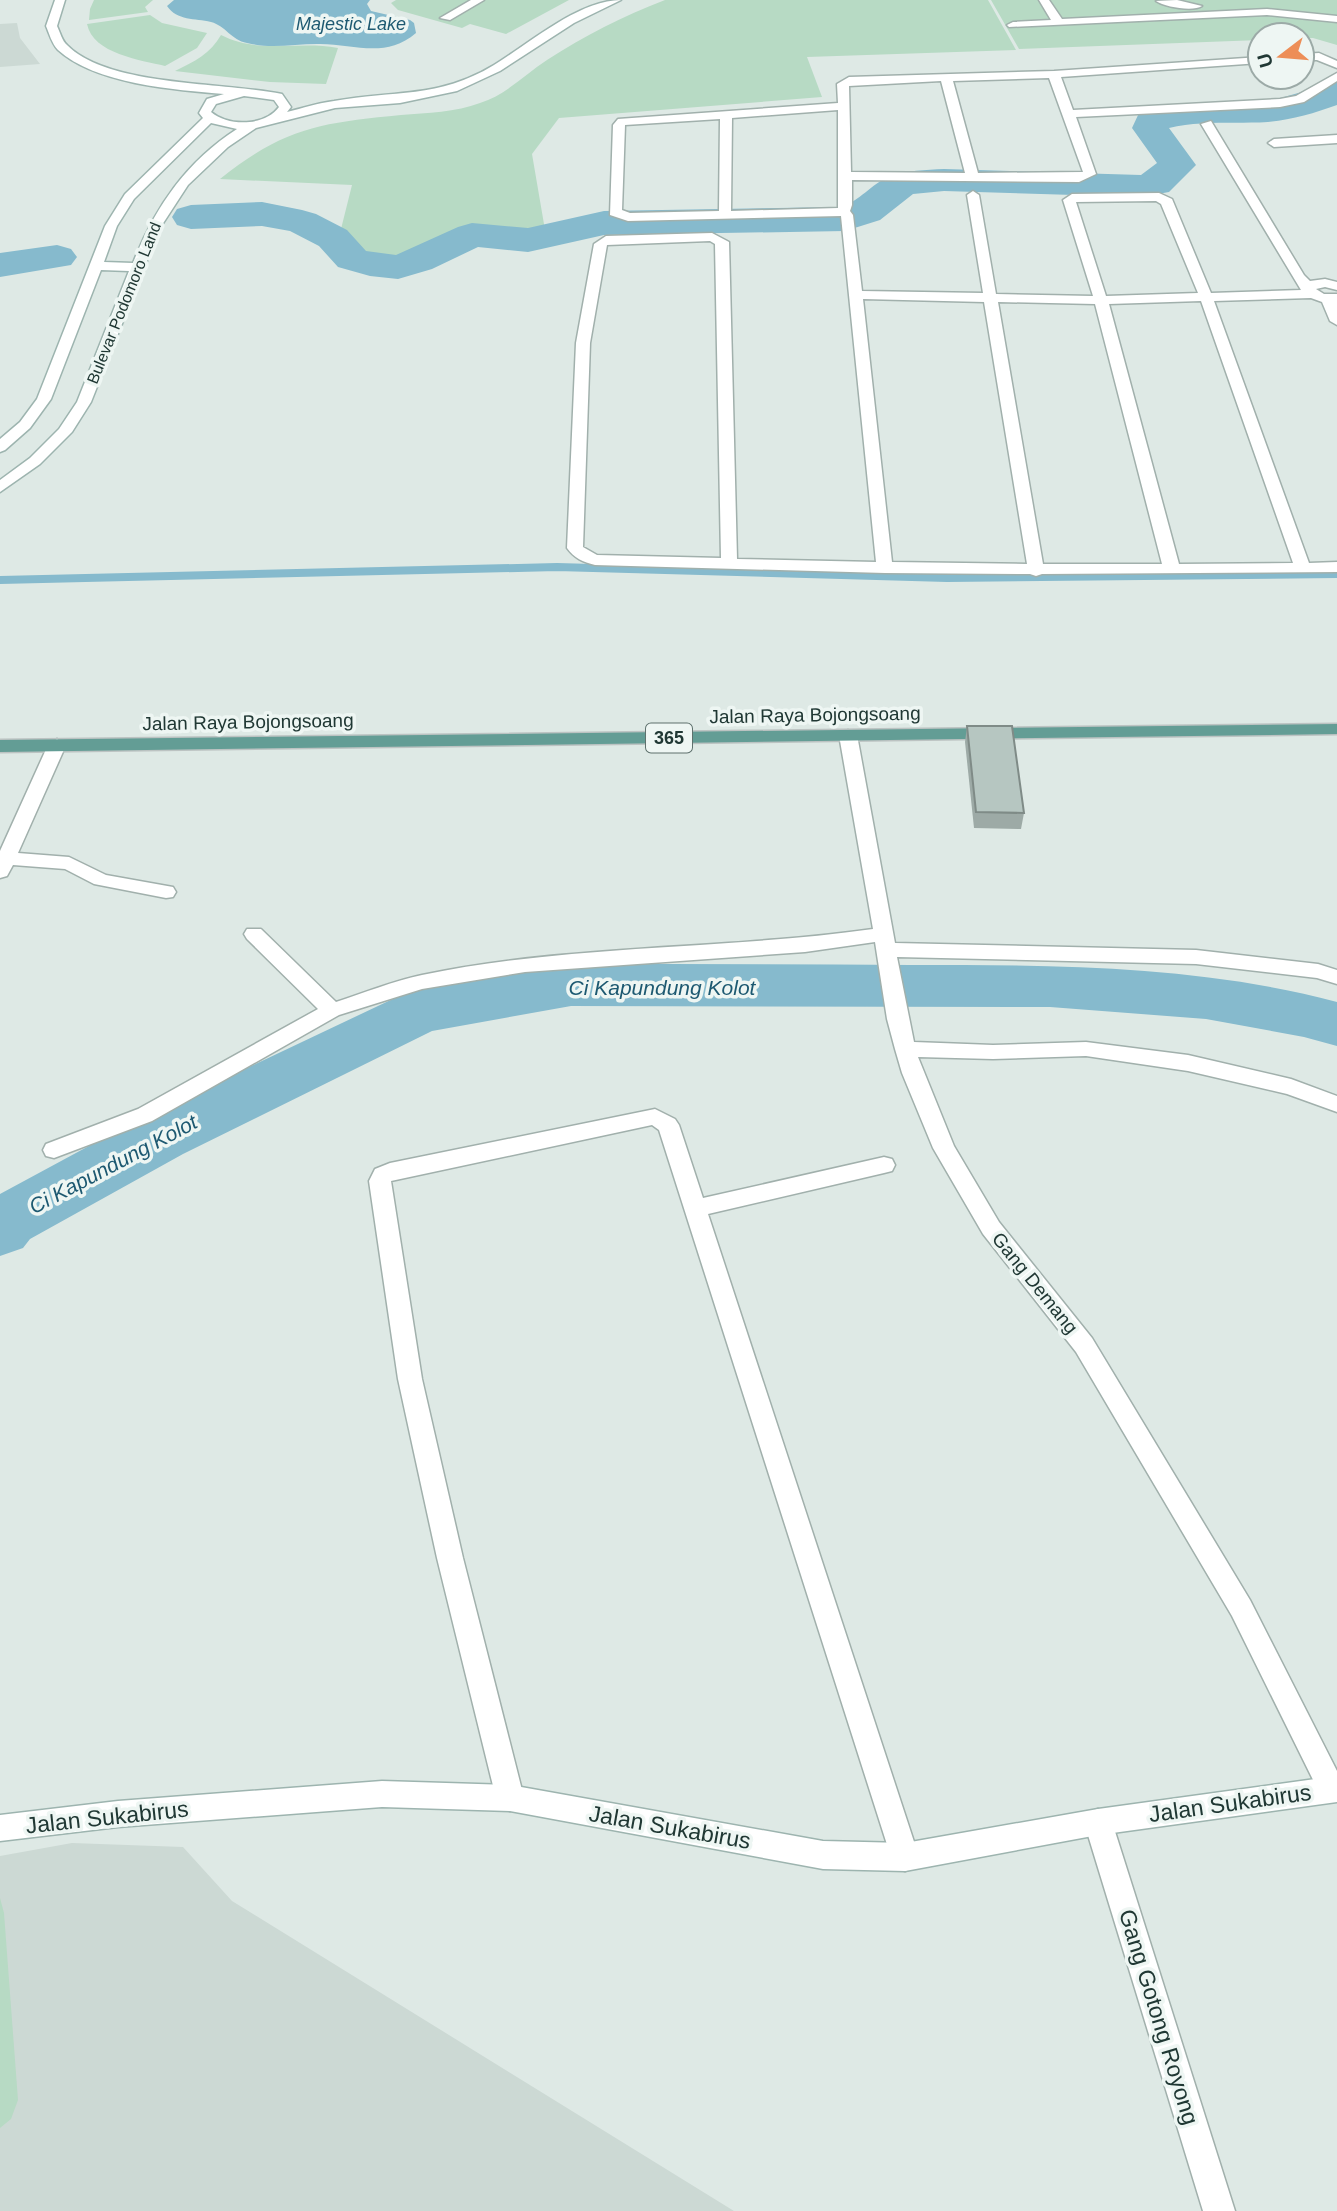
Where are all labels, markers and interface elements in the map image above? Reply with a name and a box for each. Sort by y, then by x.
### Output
water label: Majestic Lake [296,14,406,34]
north arrow [1246,21,1316,91]
text: U [1253,51,1277,70]
street label: Bulevar Podomoro Land [84,220,164,386]
street label: Jalan Raya Bojongsoang [709,703,921,727]
street label: Jalan Raya Bojongsoang [142,710,354,734]
road number: 365 [646,724,692,752]
water label: Ci Kapundung Kolot [569,976,757,999]
water label: Ci Kapundung Kolot [25,1109,202,1218]
street label: Gang Demang [988,1228,1082,1338]
street label: Jalan Sukabirus [1147,1779,1313,1827]
street label: Jalan Sukabirus [24,1796,190,1838]
street label: Jalan Sukabirus [587,1800,753,1854]
street label: Gang Gotong Royong [1114,1906,1204,2128]

